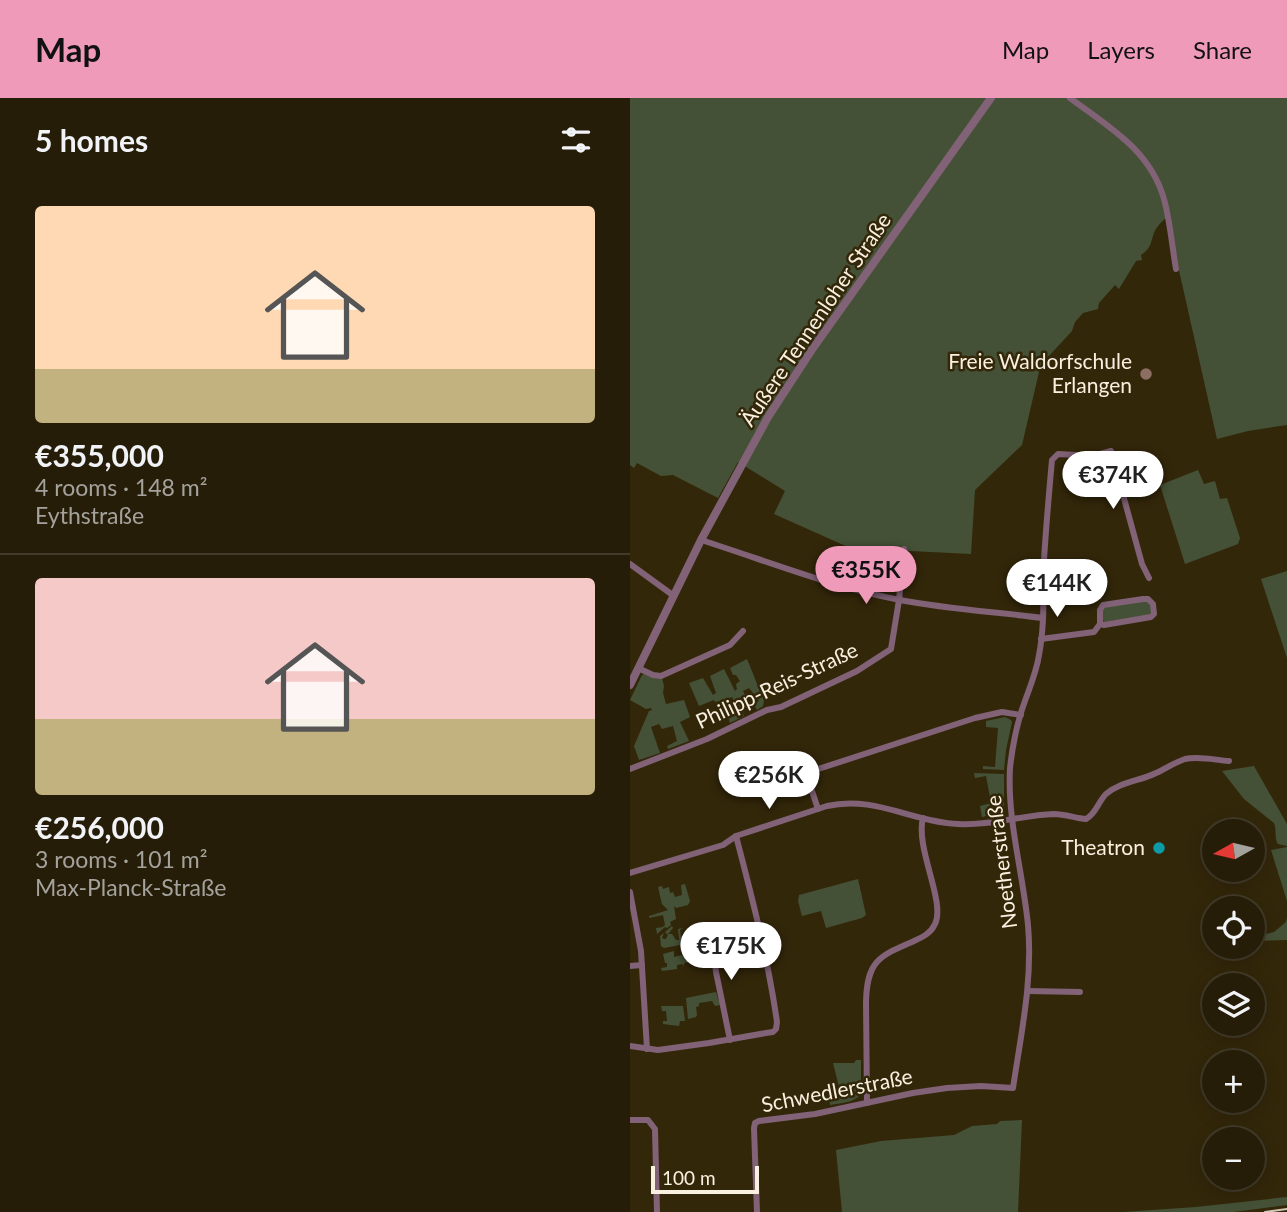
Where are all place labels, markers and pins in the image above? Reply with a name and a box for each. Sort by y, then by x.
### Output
place label: Freie Waldorfschule Erlangen [948,348,1132,397]
marker: Freie Waldorfschule Erlangen [1138,366,1154,382]
pin: €374K [1064,452,1162,511]
pin: €355K [817,546,915,606]
pin: €144K [1008,560,1106,619]
pin: €256K [720,752,818,811]
place label: Theatron [1061,834,1145,859]
marker: Theatron [1151,840,1167,856]
pin: €175K [682,922,780,982]

